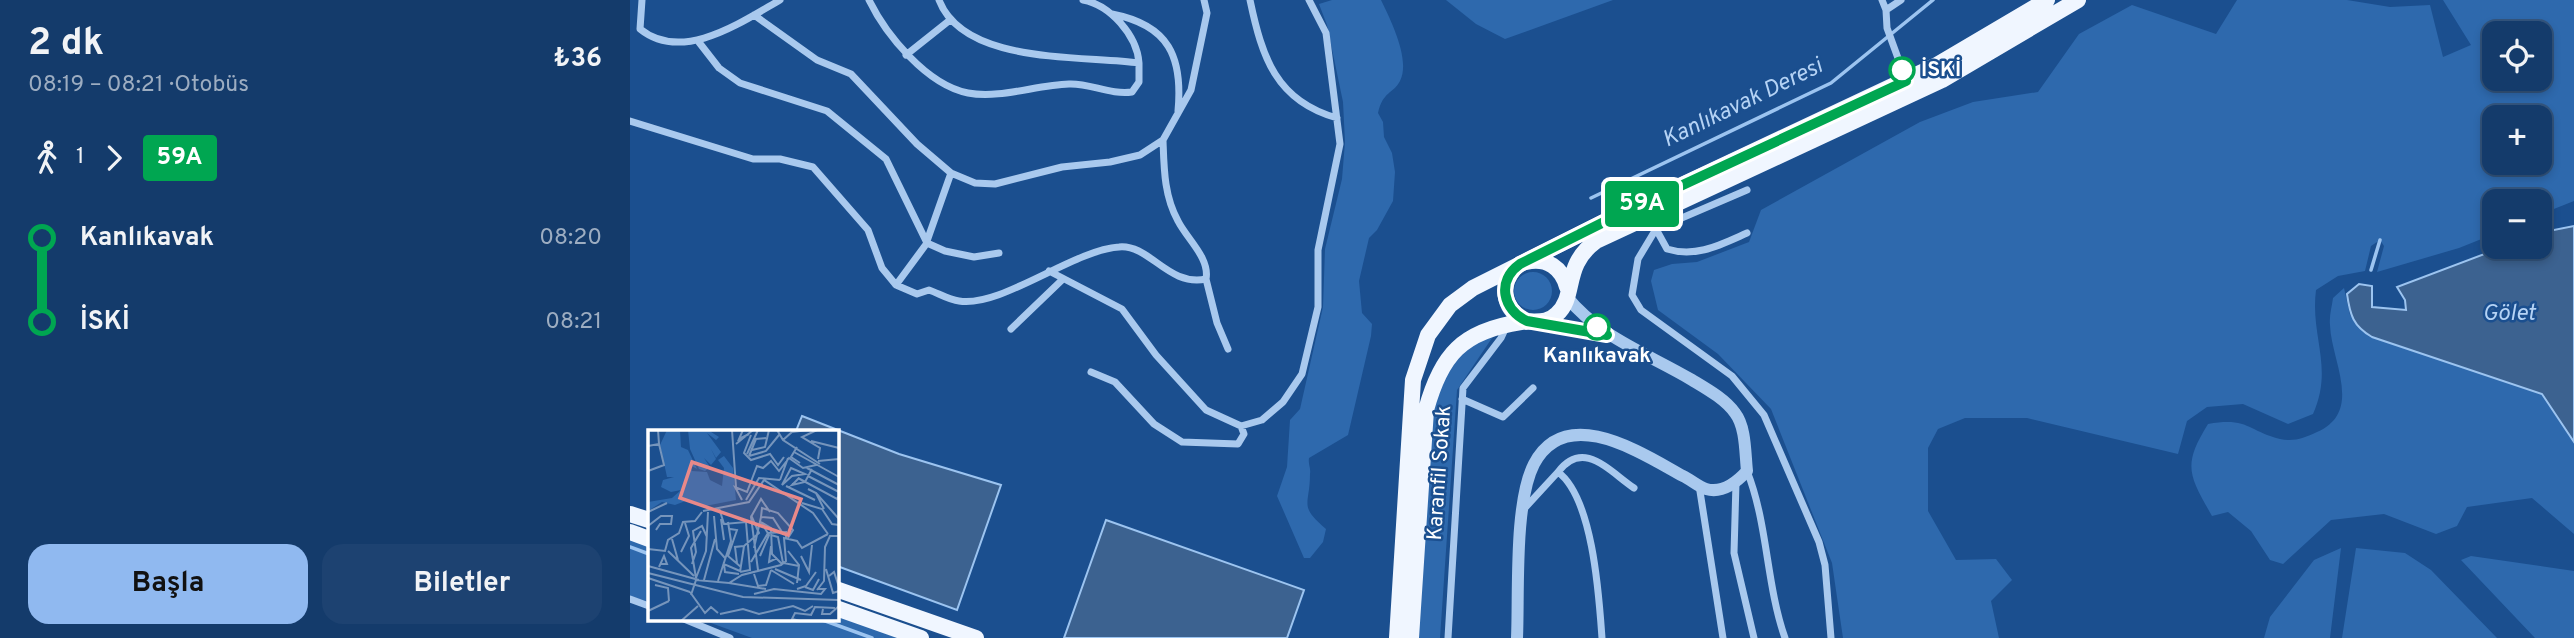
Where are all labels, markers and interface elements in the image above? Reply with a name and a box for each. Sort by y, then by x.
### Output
text: 2 dk [28,20,104,69]
map controls [2482,21,2552,259]
button: locate [2482,21,2552,91]
text: ₺36 [553,43,602,76]
water label: Kanlıkavak Deresi [1658,52,1829,155]
place label: İSKİ [1921,56,1961,84]
marker: İSKİ [1889,57,1915,83]
text: 08:19 – 08:21 · Otobüs [28,71,249,100]
button: + [2482,105,2552,175]
icon: walk [28,139,66,177]
icon: forward [95,139,133,177]
text: 1 [76,143,85,172]
text: 59A [157,143,203,173]
line badge: 59A [1602,181,1682,227]
text: 59A [1619,189,1665,219]
button: − [2482,189,2552,259]
text: Kanlıkavak [80,222,214,255]
text: 08:20 [539,224,602,253]
water label: Gölet [2483,300,2537,329]
text: İSKİ [80,306,130,339]
text: 08:21 [545,308,602,337]
marker: Kanlıkavak [1584,314,1610,340]
place label: Kanlıkavak [1543,343,1651,370]
street label: Karanfil Sokak [1422,405,1458,541]
inset map [648,430,838,620]
button: Başla [28,544,308,624]
button: Biletler [322,544,602,624]

